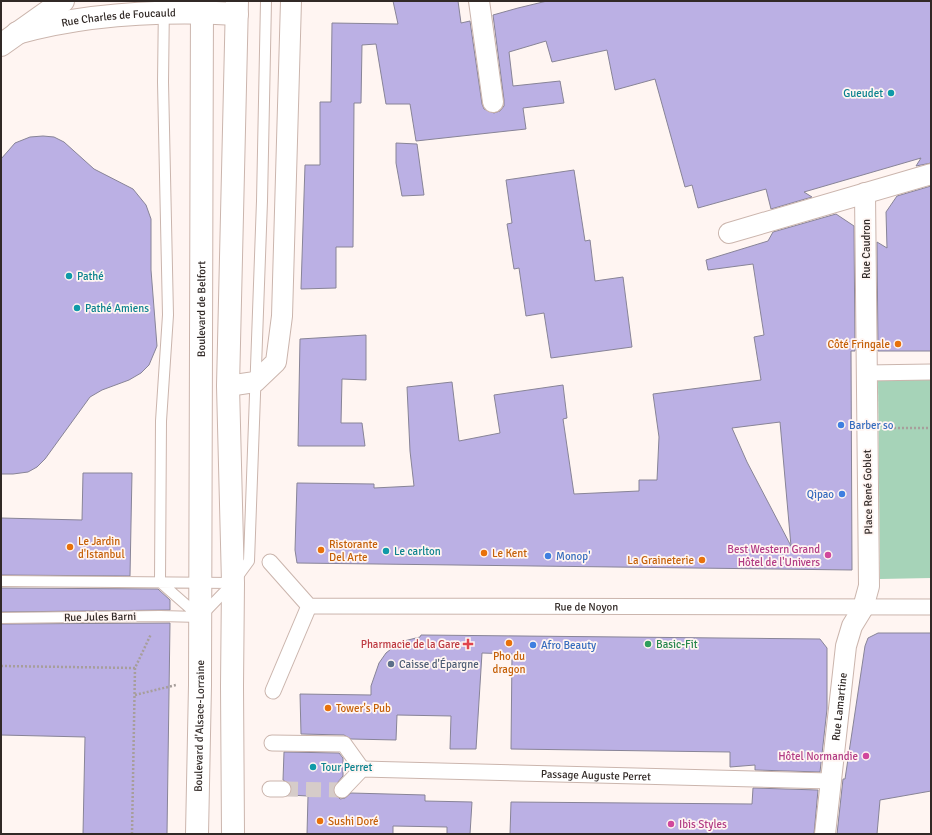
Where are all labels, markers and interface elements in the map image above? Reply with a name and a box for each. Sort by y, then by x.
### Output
street label: Rue Charles de Foucauld [60,6,176,29]
place label: Gueudet [843,87,883,100]
marker: Gueudet [886,88,896,98]
street label: Rue Caudron [860,219,873,279]
street label: Boulevard de Belfort [194,261,208,357]
place label: Pathé [77,270,104,283]
marker: Pathé [64,271,74,281]
place label: Pathé Amiens [85,302,149,315]
marker: Pathé Amiens [72,303,82,313]
place label: Côté Fringale [827,338,890,351]
marker: Côté Fringale [893,339,903,349]
place label: Barber so [849,419,894,432]
marker: Barber so [836,420,846,430]
street label: Place René Goblet [861,449,875,535]
place label: Qipao [807,488,834,501]
marker: Qipao [837,489,847,499]
place label: Le Jardin d'Istanbul [78,535,125,561]
place label: Ristorante Del Arte [329,538,378,564]
marker: Le Jardin d'Istanbul [65,542,75,552]
place label: Best Western Grand Hôtel de l'Univers [727,543,820,569]
marker: Ristorante Del Arte [316,545,326,555]
place label: Le carlton [394,545,441,558]
marker: Le carlton [381,546,391,556]
place label: Le Kent [492,547,527,560]
marker: Le Kent [479,548,489,558]
place label: Monop' [556,550,590,563]
marker: Best Western Grand Hôtel de l'Univers [823,550,833,560]
marker: Monop' [543,551,553,561]
place label: La Graineterie [627,554,694,567]
marker: La Graineterie [697,555,707,565]
street label: Rue de Noyon [554,600,618,613]
street label: Rue Jules Barni [64,610,136,624]
place label: Pharmacie de la Gare [361,638,460,651]
marker: Pho du dragon [504,638,514,648]
place label: Basic-Fit [656,638,698,651]
marker: Pharmacie de la Gare [463,639,473,649]
place label: Afro Beauty [541,639,597,652]
marker: Basic-Fit [643,639,653,649]
marker: Afro Beauty [528,640,538,650]
place label: Pho du dragon [493,650,525,676]
place label: Caisse d'Épargne [399,657,479,671]
marker: Caisse d'Épargne [386,659,396,669]
street label: Boulevard d'Alsace-Lorraine [191,660,207,792]
street label: Rue Lamartine [829,672,849,742]
place label: Tower's Pub [336,702,391,715]
marker: Tower's Pub [323,703,333,713]
place label: Hôtel Normandie [778,750,858,763]
marker: Hôtel Normandie [861,751,871,761]
place label: Tour Perret [321,761,373,774]
marker: Tour Perret [308,762,318,772]
street label: Passage Auguste Perret [541,767,651,783]
place label: Sushi Doré [328,815,379,828]
marker: Sushi Doré [315,816,325,826]
place label: Ibis Styles [679,818,727,831]
marker: Ibis Styles [666,819,676,829]

